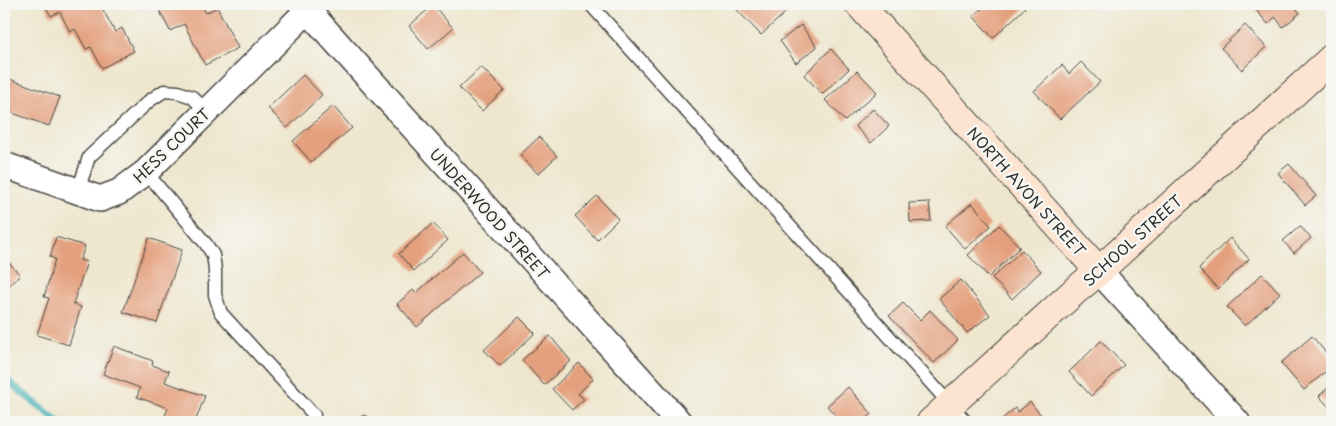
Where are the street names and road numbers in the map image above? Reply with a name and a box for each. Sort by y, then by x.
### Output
street label: HESS COURT [127,102,215,188]
street label: NORTH AVON STREET [963,121,1092,261]
street label: UNDERWOOD STREET [425,142,556,284]
street label: SCHOOL STREET [1077,188,1187,291]

